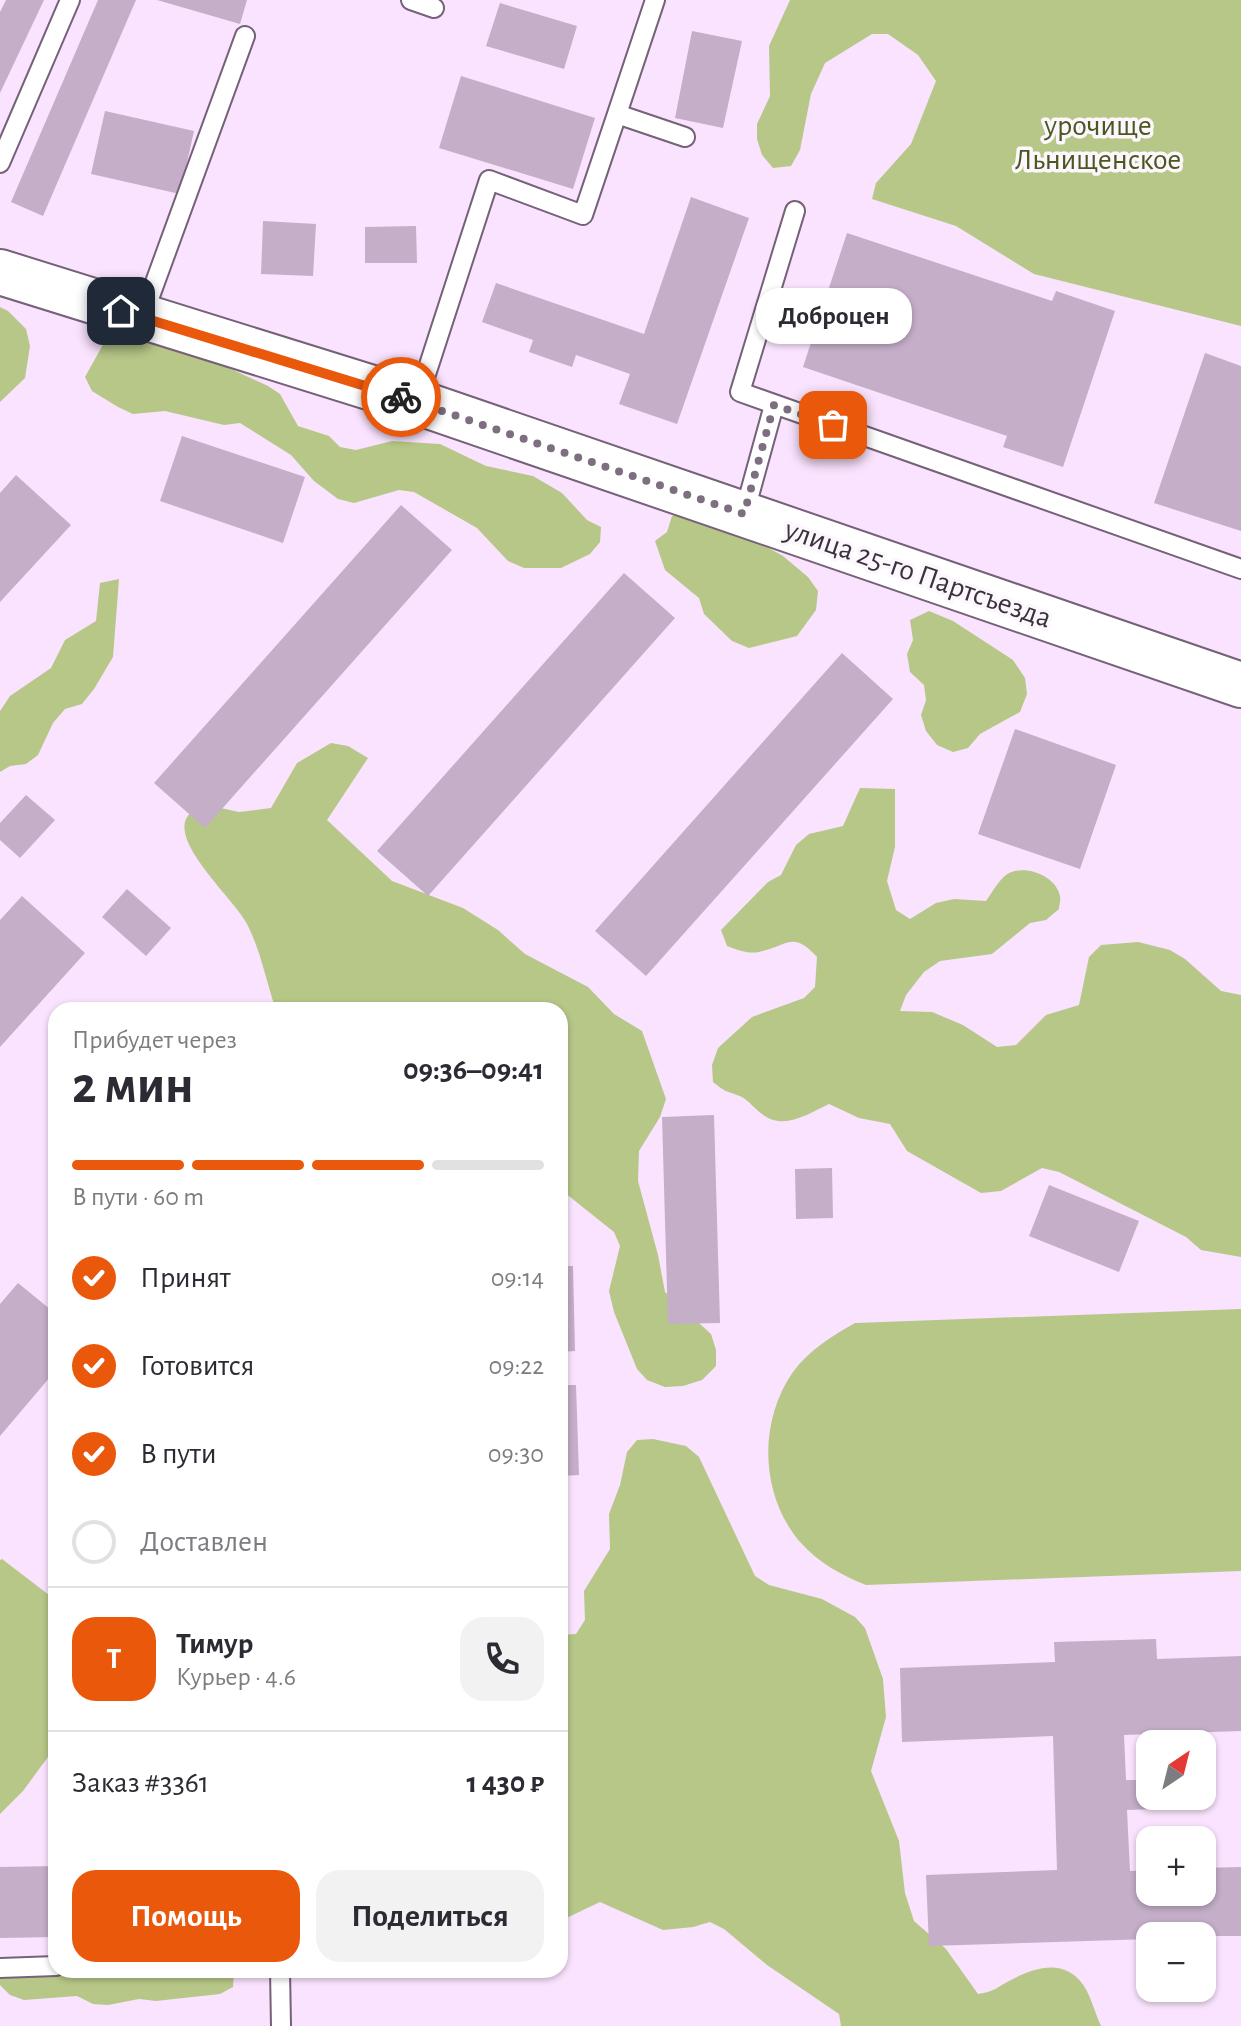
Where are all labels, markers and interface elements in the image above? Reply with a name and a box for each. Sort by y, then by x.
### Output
park label: урочище Льнищенское [1015,111,1181,175]
pin [87,277,155,345]
icon: home [99,289,143,333]
callout: Доброцен [755,289,911,345]
text: Доброцен [778,303,890,329]
courier [361,357,441,437]
icon: bike [379,375,423,419]
pin [799,391,867,459]
icon: bag [811,403,855,447]
street label: улица 25-го Партсъезда [780,514,1055,634]
text: Прибудет через [72,1027,237,1053]
text: 09:36–09:41 [403,1055,544,1085]
text: 2 мин [72,1060,194,1112]
text: В пути · 60 m [72,1184,204,1210]
icon: check [72,1256,116,1300]
text: Принят [140,1263,231,1293]
text: 09:14 [491,1265,544,1291]
icon: check [72,1344,116,1388]
text: Готовится [140,1351,254,1381]
text: 09:22 [488,1353,544,1379]
icon: check [72,1432,116,1476]
text: В пути [140,1439,217,1469]
text: 09:30 [488,1441,544,1467]
text: Доставлен [140,1527,268,1557]
button: phone [460,1617,544,1701]
text: Тимур [176,1629,253,1659]
text: Т [107,1644,121,1674]
text: Курьер · 4.6 [176,1664,296,1690]
north arrow [1136,1730,1216,1810]
map controls [1136,1730,1216,2002]
text: Заказ #3361 [72,1768,209,1798]
text: 1 430 ₽ [466,1768,544,1798]
button: + [1136,1826,1216,1906]
button: Помощь [72,1870,300,1962]
button: Поделиться [316,1870,544,1962]
button: − [1136,1922,1216,2002]

